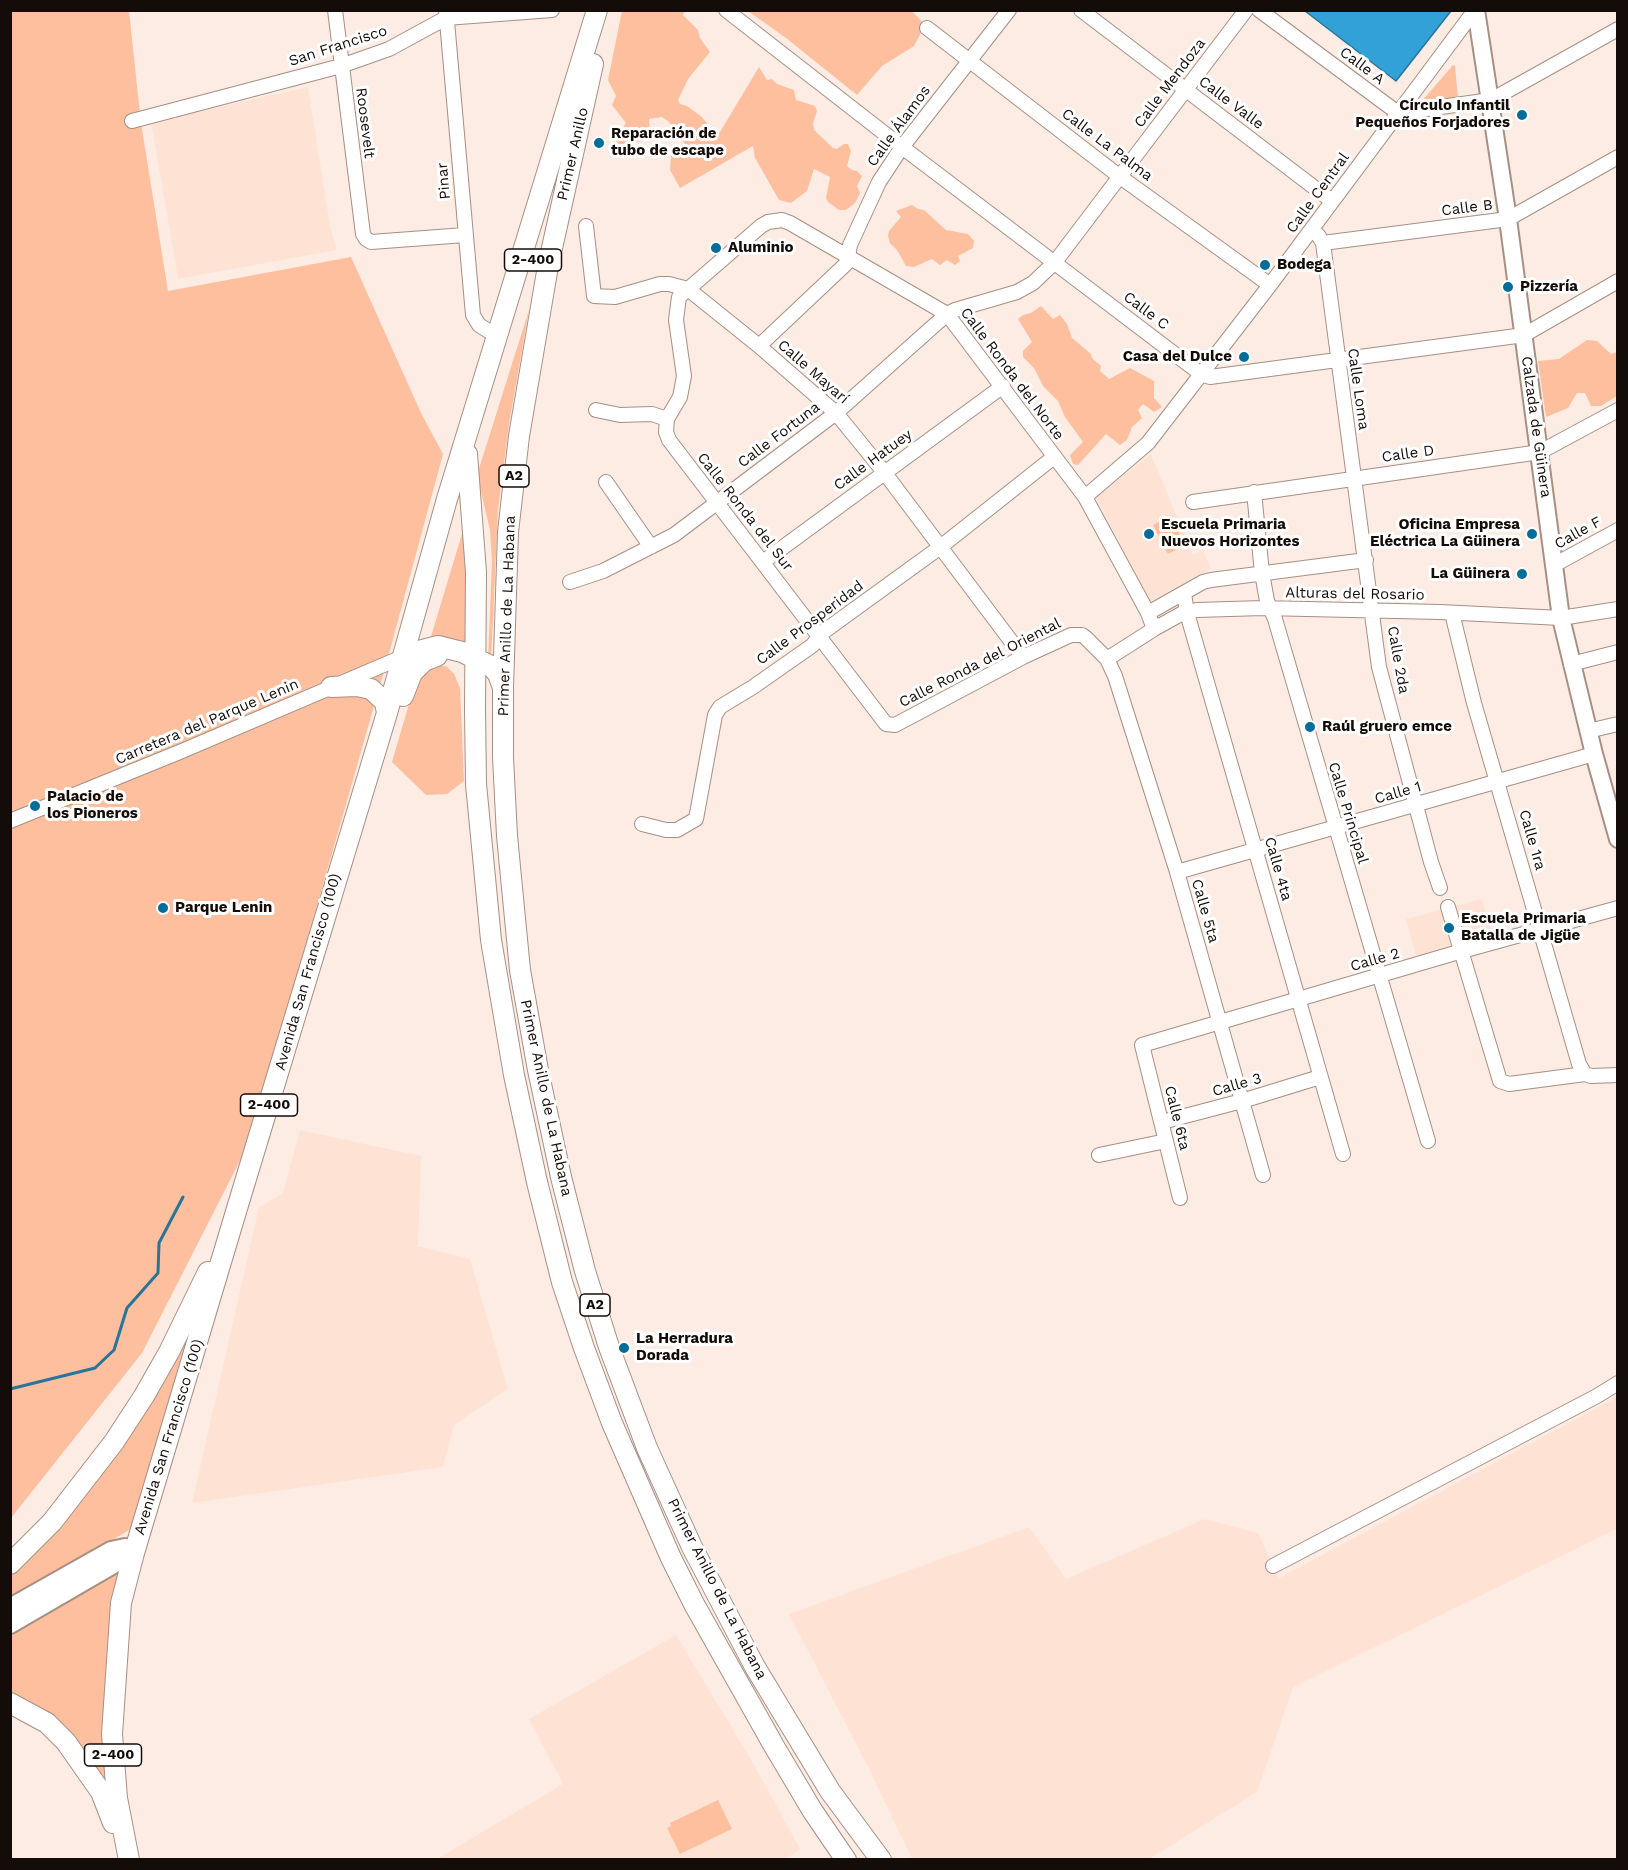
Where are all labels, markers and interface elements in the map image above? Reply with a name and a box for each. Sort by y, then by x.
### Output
street label: San Francisco [287,22,389,70]
street label: Calle Mendoza [1131,35,1209,131]
street label: Calle A [1336,43,1388,89]
street label: Calle Valle [1195,73,1267,133]
street label: Calle Álamos [864,82,934,170]
street label: Roosevelt [352,87,378,159]
place label: Círculo Infantil Pequeños Forjadores [1355,97,1510,132]
street label: Calle La Palma [1058,105,1156,185]
street label: Primer Anillo [554,106,592,202]
marker: Círculo Infantil Pequeños Forjadores [1515,108,1529,122]
place label: Reparación de tubo de escape [611,125,724,160]
marker: Reparación de tubo de escape [592,136,606,150]
street label: Calle Central [1283,149,1353,237]
street label: Pinar [433,162,455,200]
street label: Calle B [1440,196,1494,220]
place label: Aluminio [728,239,793,257]
marker: Aluminio [709,241,723,255]
road number: 2-400 [504,249,562,271]
place label: Bodega [1277,256,1331,274]
marker: Bodega [1258,258,1272,272]
place label: Pizzería [1520,278,1578,296]
marker: Pizzería [1501,280,1515,294]
street label: Calle C [1120,288,1172,334]
street label: Calle Ronda del Norte [956,304,1068,444]
street label: Calle Mayarí [774,336,852,408]
street label: Calle Loma [1343,347,1373,431]
place label: Casa del Dulce [1123,348,1232,366]
marker: Casa del Dulce [1237,350,1251,364]
street label: Calzada de Güinera [1517,355,1555,499]
street label: Calle Fortuna [734,398,824,472]
street label: Calle Hatuey [830,426,916,494]
street label: Calle D [1381,441,1435,467]
street label: Calle Ronda del Sur [693,449,797,575]
road number: A2 [499,465,529,487]
street label: Calle F [1551,513,1605,553]
street label: Primer Anillo de La Habana [495,515,519,717]
place label: Escuela Primaria Nuevos Horizontes [1161,516,1299,551]
place label: Oficina Empresa Eléctrica La Güinera [1370,516,1520,551]
marker: Escuela Primaria Nuevos Horizontes [1142,527,1156,541]
marker: Oficina Empresa Eléctrica La Güinera [1525,527,1539,541]
place label: La Güinera [1430,565,1510,583]
marker: La Güinera [1515,567,1529,581]
street label: Calle Prosperidad [753,577,867,669]
street label: Alturas del Rosario [1285,584,1425,604]
street label: Calle Ronda del Oriental [896,614,1064,712]
street label: Calle 2da [1383,625,1413,695]
street label: Carretera del Parque Lenin [113,675,301,769]
place label: Raúl gruero emce [1322,718,1452,736]
marker: Raúl gruero emce [1303,720,1317,734]
street label: Calle Principal [1324,760,1372,866]
street label: Calle 1 [1373,778,1423,808]
place label: Palacio de los Pioneros [47,788,138,823]
marker: Palacio de los Pioneros [28,799,42,813]
street label: Calle 1ra [1515,808,1549,872]
street label: Calle 4ta [1260,835,1296,903]
street label: Avenida San Francisco (100) [271,872,345,1072]
street label: Calle 5ta [1187,877,1223,945]
place label: Parque Lenin [175,899,272,917]
marker: Parque Lenin [156,901,170,915]
place label: Escuela Primaria Batalla de Jigüe [1461,910,1586,945]
marker: Escuela Primaria Batalla de Jigüe [1442,921,1456,935]
street label: Calle 2 [1348,944,1402,976]
street label: Primer Anillo de La Habana [516,998,576,1198]
street label: Calle 3 [1210,1069,1264,1101]
street label: Calle 6ta [1160,1084,1194,1152]
road number: 2-400 [240,1094,298,1116]
road number: A2 [580,1294,610,1316]
place label: La Herradura Dorada [636,1330,733,1365]
street label: Avenida San Francisco (100) [131,1337,207,1537]
marker: La Herradura Dorada [617,1341,631,1355]
street label: Primer Anillo de La Habana [663,1495,771,1683]
road number: 2-400 [84,1744,142,1766]

